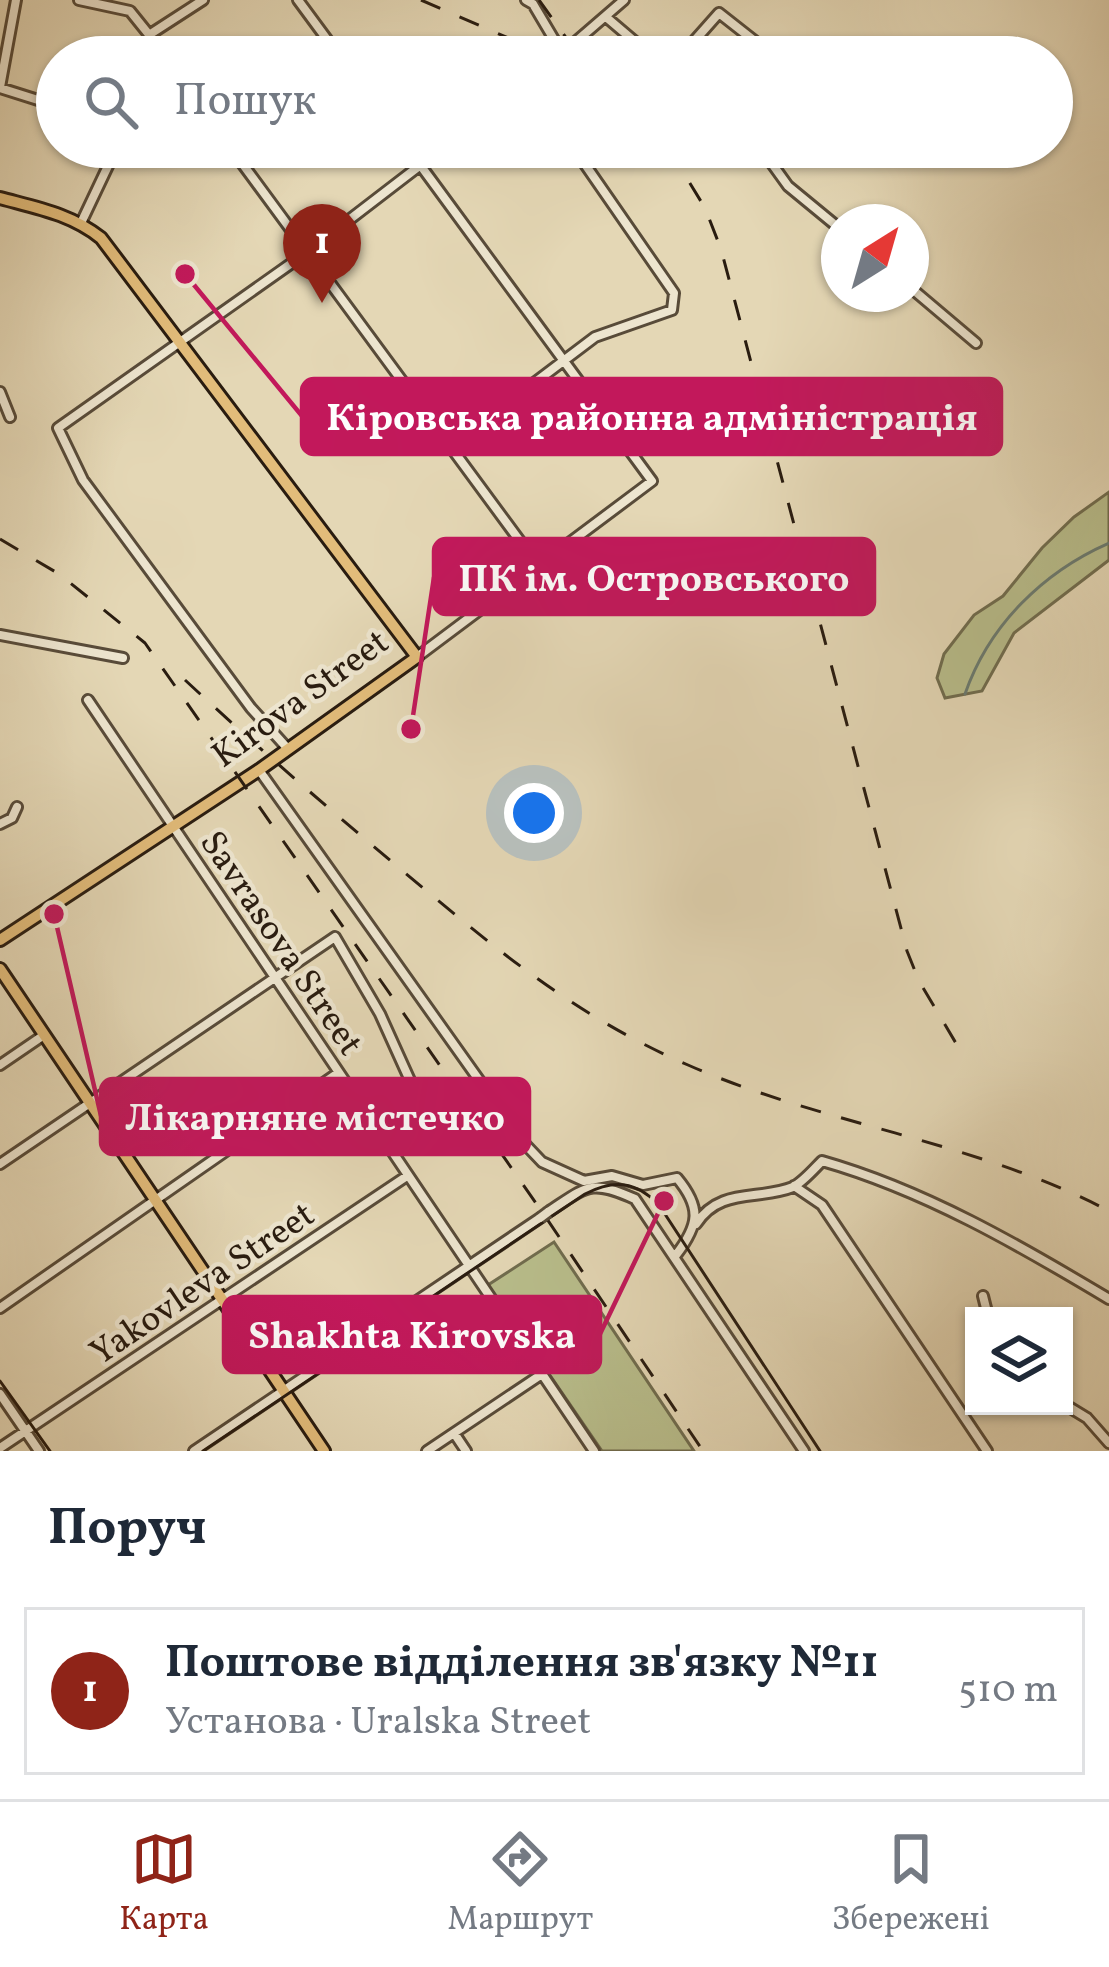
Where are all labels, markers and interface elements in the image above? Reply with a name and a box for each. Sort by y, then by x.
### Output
search box [36,36,1073,168]
icon: search [78,69,144,135]
text: Пошук [174,71,317,134]
pin: 1 [283,204,361,303]
north arrow [821,204,929,312]
callout: Кіровська районна адміністрація [302,379,1001,454]
text: Кіровська районна адміністрація [326,393,978,447]
callout: ПК ім. Островського [434,539,874,614]
text: ПК ім. Островського [458,554,850,608]
street label: Kirova Street [203,619,400,781]
your location [504,783,564,843]
street label: Savrasova Street [186,822,374,1067]
callout: Лікарняне містечко [101,1079,529,1154]
text: Лікарняне містечко [125,1093,505,1147]
street label: Yakovleva Street [81,1192,325,1379]
callout: Shakhta Kirovska [224,1297,600,1372]
map controls [965,1307,1073,1415]
button: layers [965,1307,1073,1415]
text: Shakhta Kirovska [248,1311,576,1365]
text: Поруч [48,1494,206,1565]
text: Поштове відділення зв'язку №11 [165,1633,879,1696]
text: 1 [82,1664,98,1718]
text: 510 m [958,1664,1058,1718]
text: Установа · Uralska Street [165,1696,591,1750]
tab: Карта [119,1826,209,1944]
tab: Маршрут [447,1826,593,1944]
tab: Збережені [832,1826,990,1944]

